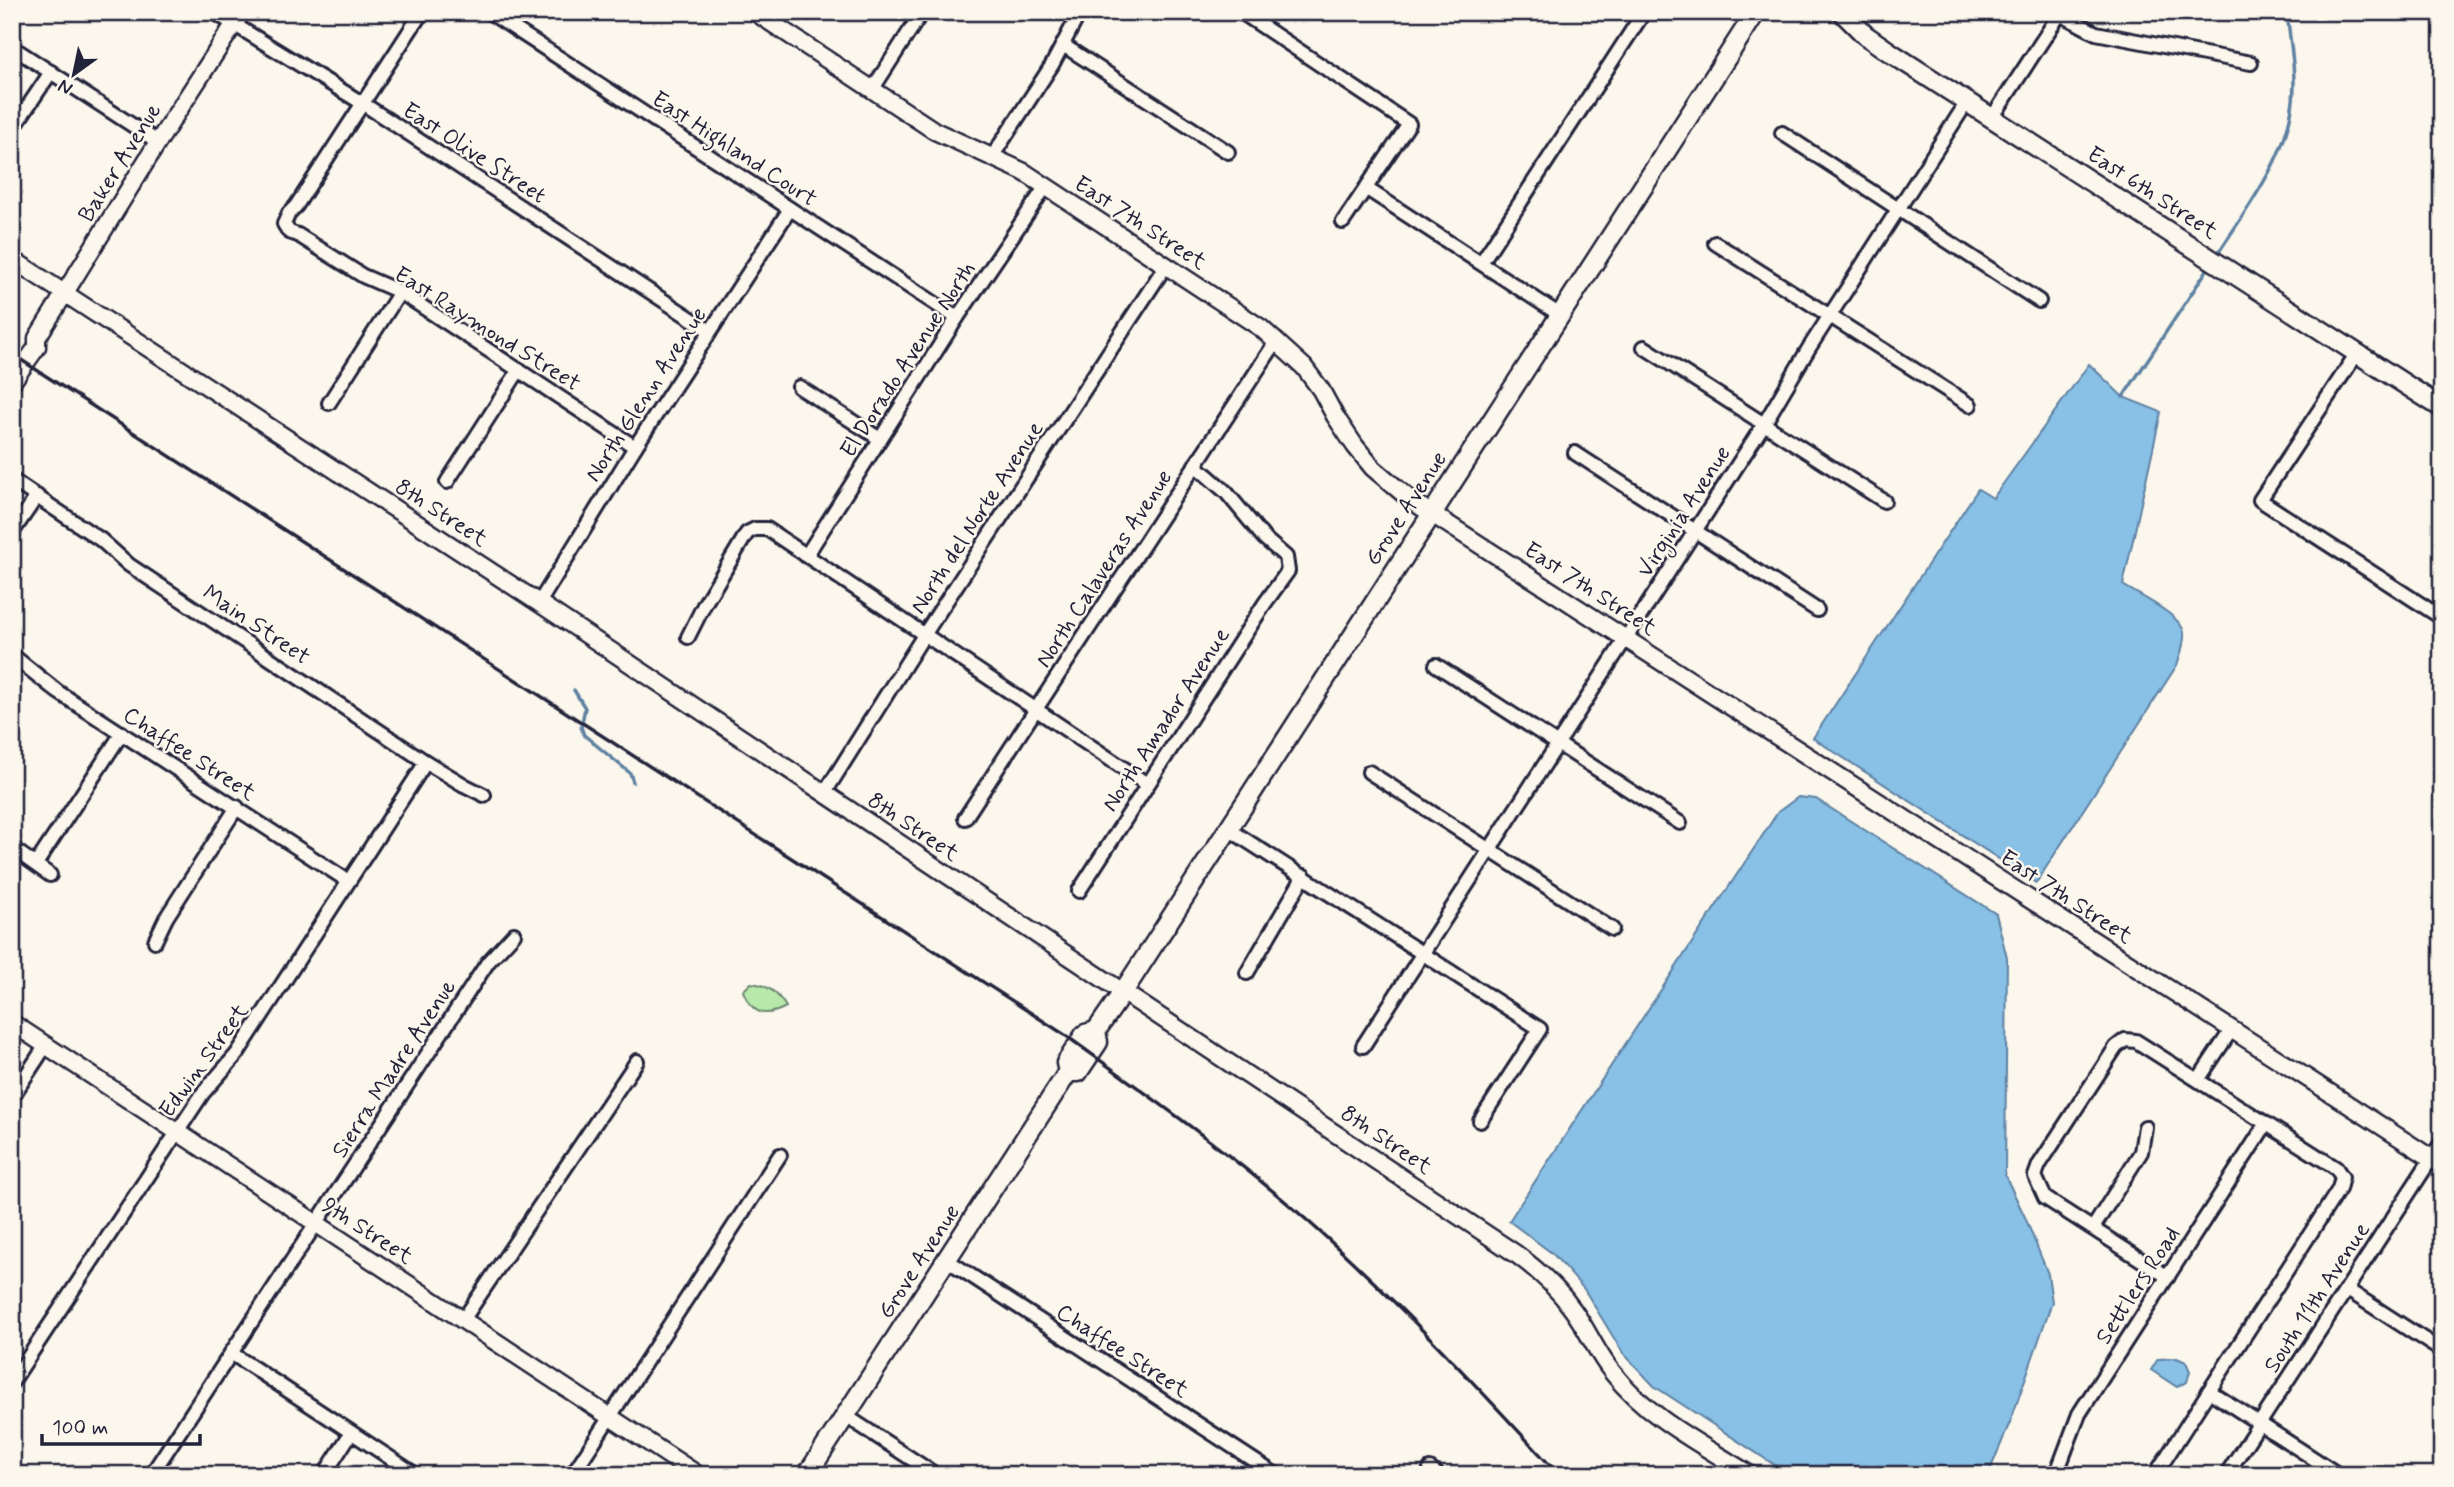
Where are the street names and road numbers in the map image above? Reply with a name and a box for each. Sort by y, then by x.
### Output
street label: East Highland Court [644,85,822,216]
street label: East Olive Street [396,96,551,211]
street label: Baker Avenue [72,98,169,228]
street label: East 6th Street [2081,140,2223,247]
street label: East 7th Street [1068,170,1212,278]
street label: El Dorado Avenue North [834,256,983,464]
street label: East Raymond Street [388,260,586,399]
street label: North Glenn Avenue [579,302,714,488]
street label: North del Norte Avenue [904,416,1051,620]
street label: Virginia Avenue [1631,440,1740,585]
street label: Grove Avenue [1359,446,1455,572]
street label: North Calaveras Avenue [1029,464,1180,674]
street label: 8th Street [389,473,493,555]
street label: East 7th Street [1518,536,1662,644]
street label: Main Street [196,579,316,673]
street label: North Amador Avenue [1096,622,1237,818]
street label: Chaffee Street [117,701,261,809]
street label: 8th Street [861,786,965,870]
street label: East 7th Street [1994,844,2138,952]
street label: Sierra Madre Avenue [326,974,464,1164]
street label: Edwin Street [153,998,257,1124]
street label: 8th Street [1334,1099,1438,1183]
street label: 9th Street [316,1191,419,1272]
street label: Grove Avenue [872,1199,968,1325]
street label: South 11th Avenue [2258,1217,2378,1379]
street label: Settlers Road [2089,1221,2188,1351]
street label: Chaffee Street [1050,1298,1194,1406]

